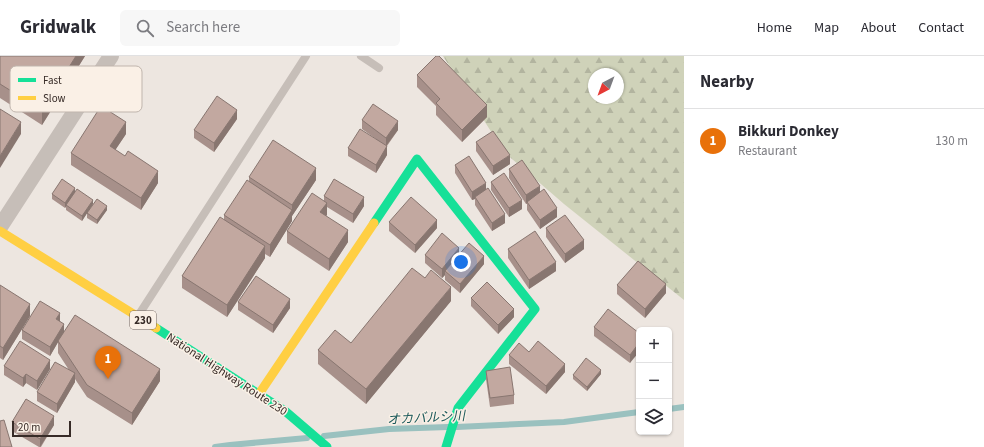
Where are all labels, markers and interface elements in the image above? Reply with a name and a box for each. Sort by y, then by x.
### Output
search box [120,10,400,46]
text: Gridwalk [20,14,96,41]
icon: search [134,17,156,39]
text: Search here [166,17,240,38]
text: Home [757,18,792,38]
text: Map [814,18,839,38]
text: About [861,18,896,38]
text: Contact [918,18,964,38]
legend [10,66,142,112]
north arrow [588,68,624,104]
text: Nearby [700,70,754,94]
text: Fast [43,73,62,88]
text: Slow [43,91,66,106]
text: Bikkuri Donkey [738,121,839,142]
text: 1 [710,132,716,150]
text: 130 m [935,132,968,150]
text: Restaurant [738,142,797,160]
your location [451,252,471,272]
road number: 230 [130,311,156,329]
map controls [636,327,672,435]
button: + [636,327,672,363]
street label: National Highway Route 230 [163,329,291,420]
pin: 1 [95,346,121,379]
button: − [636,363,672,399]
button: layers [636,399,672,435]
water label: オカバルシ川 [387,407,467,429]
scale bar [12,419,71,438]
text: 20 m [18,420,40,435]

